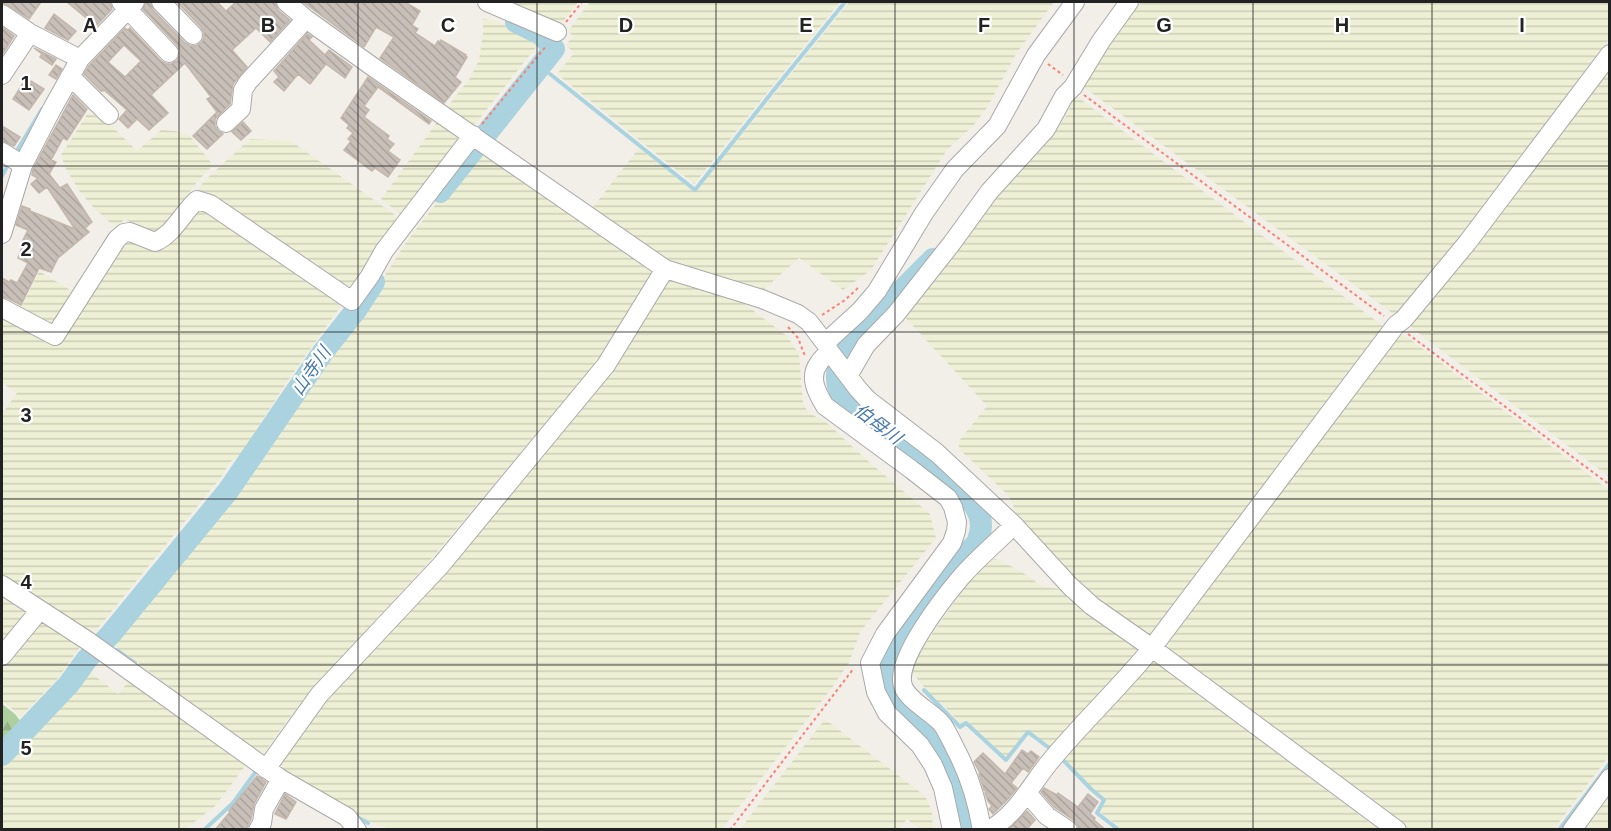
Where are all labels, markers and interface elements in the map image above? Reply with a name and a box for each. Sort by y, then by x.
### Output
text: A [83,14,97,36]
text: B [261,14,275,36]
text: C [441,14,455,36]
text: D [619,14,633,36]
text: E [799,14,813,36]
text: F [978,14,990,36]
text: G [1156,14,1172,36]
text: H [1335,14,1349,36]
text: I [1519,14,1525,36]
text: 1 [20,72,32,94]
text: 2 [20,238,32,260]
water label: 山寺川 [287,342,336,399]
water label: 伯母川 [850,400,907,449]
text: 3 [20,404,32,426]
text: 4 [20,571,32,593]
text: 5 [20,737,32,759]

